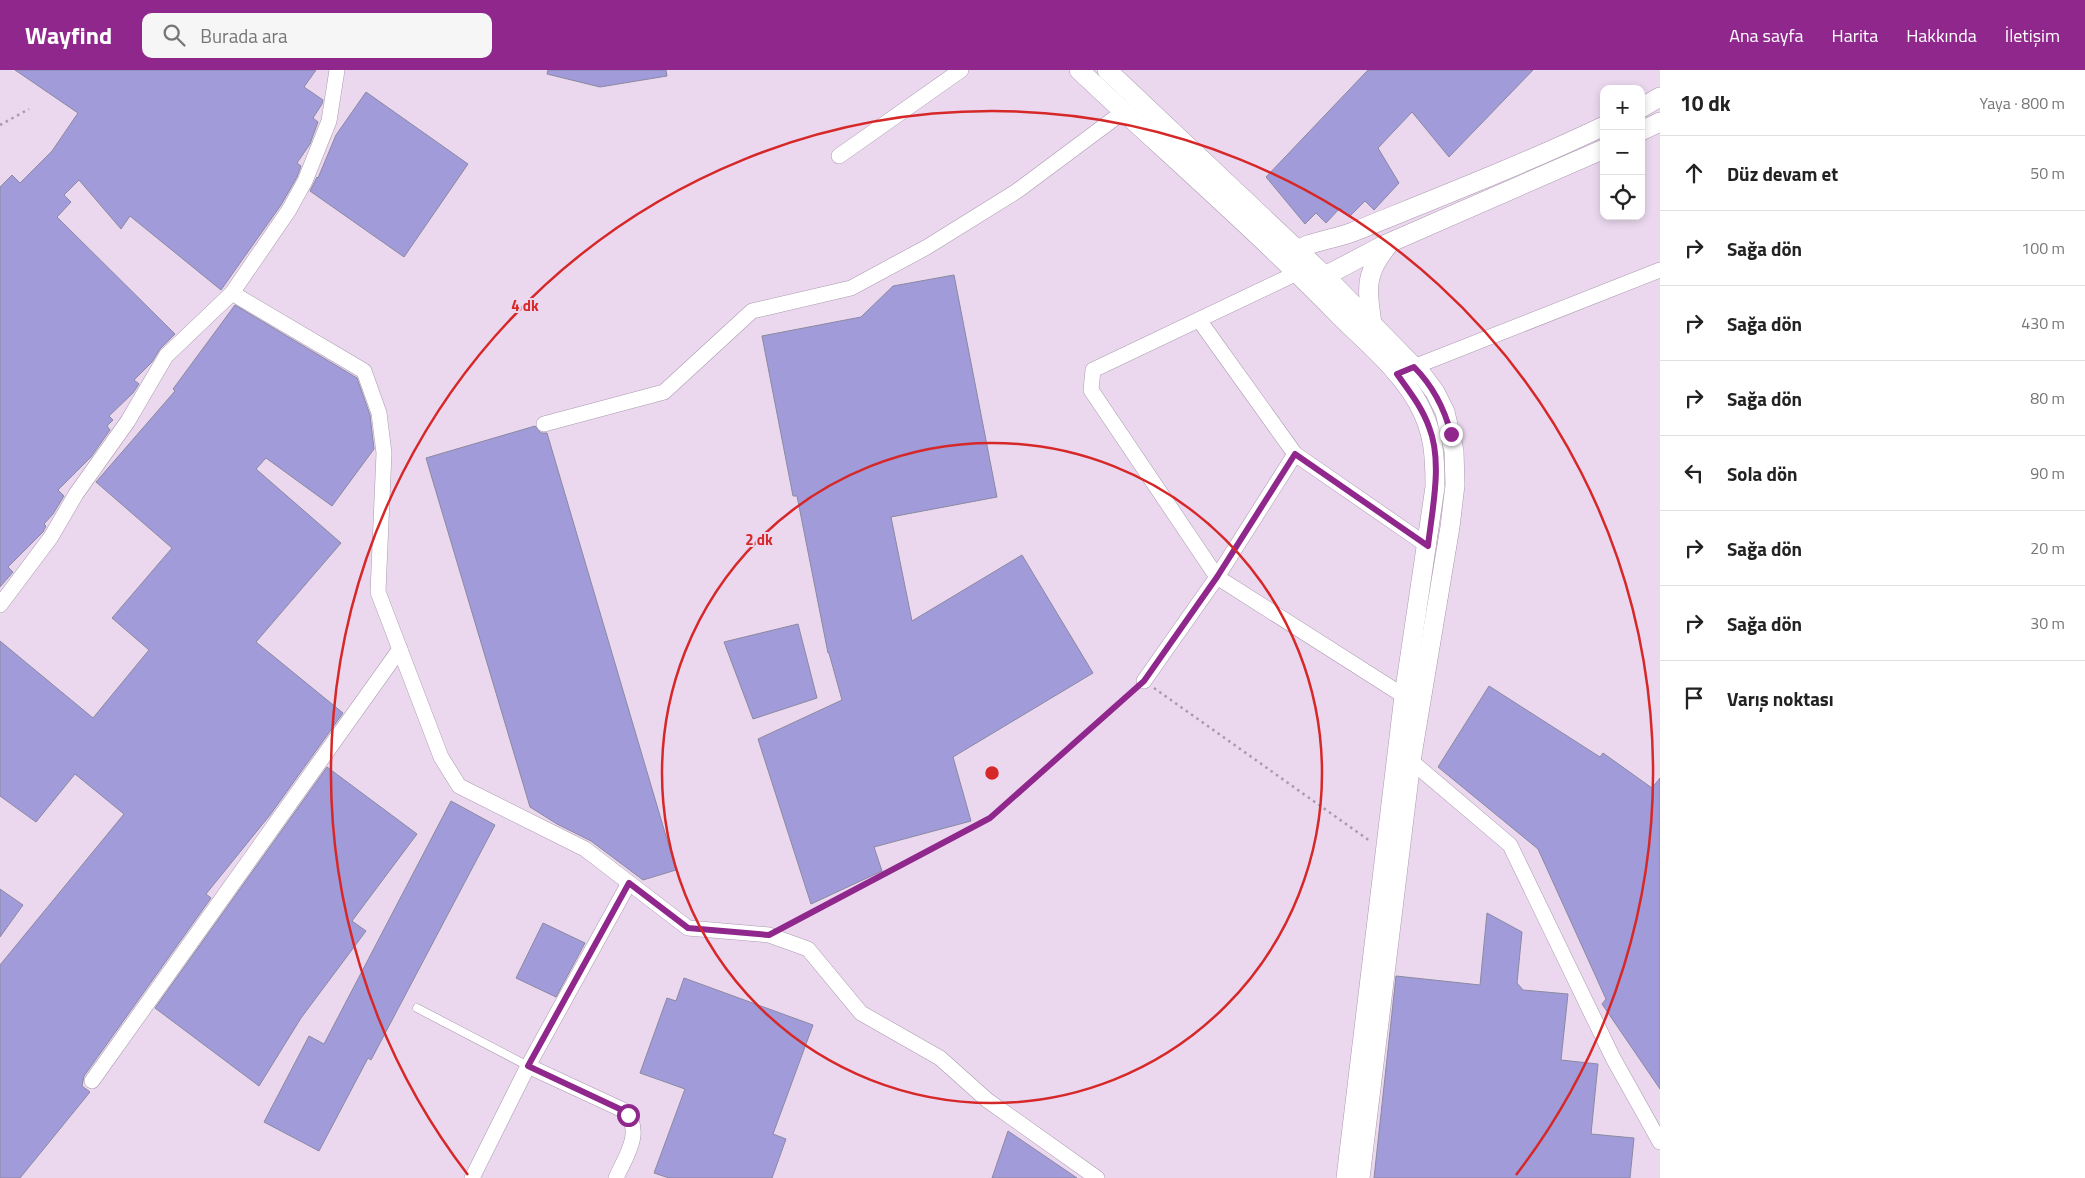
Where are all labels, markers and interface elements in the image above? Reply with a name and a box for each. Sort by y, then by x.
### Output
search box [142,13,492,58]
text: Wayfind [25,17,112,53]
icon: search [160,21,188,49]
text: Burada ara [200,21,288,50]
text: Ana sayfa [1729,22,1804,49]
text: Harita [1832,22,1878,49]
text: Hakkında [1906,22,1977,49]
text: İletişim [2005,22,2060,49]
map controls [1600,85,1645,220]
button: + [1600,85,1645,130]
text: 10 dk [1680,87,1730,119]
text: Yaya · 800 m [1980,91,2065,115]
button: − [1600,130,1645,175]
icon: ahead [1680,159,1708,187]
text: Düz devam et [1727,159,1838,188]
text: 50 m [2030,161,2065,185]
button: locate [1600,175,1645,220]
icon: right [1680,234,1708,262]
text: Sağa dön [1727,234,1802,263]
text: 100 m [2021,236,2065,260]
text: 4 dk [511,294,539,317]
icon: right [1680,309,1708,337]
text: Sağa dön [1727,309,1802,338]
text: 430 m [2021,311,2065,335]
icon: right [1680,384,1708,412]
text: Sağa dön [1727,384,1802,413]
text: 80 m [2030,386,2065,410]
route end [1440,423,1463,446]
icon: left [1680,459,1708,487]
text: Sola dön [1727,459,1798,488]
text: 90 m [2030,461,2065,485]
text: 2 dk [745,528,773,551]
icon: right [1680,534,1708,562]
text: Sağa dön [1727,534,1802,563]
text: 20 m [2030,536,2065,560]
icon: right [1680,609,1708,637]
text: Sağa dön [1727,609,1802,638]
text: 30 m [2030,611,2065,635]
icon: arrive [1680,684,1708,712]
text: Varış noktası [1727,684,1834,713]
centre of rings [983,764,1001,782]
route start [617,1104,640,1127]

